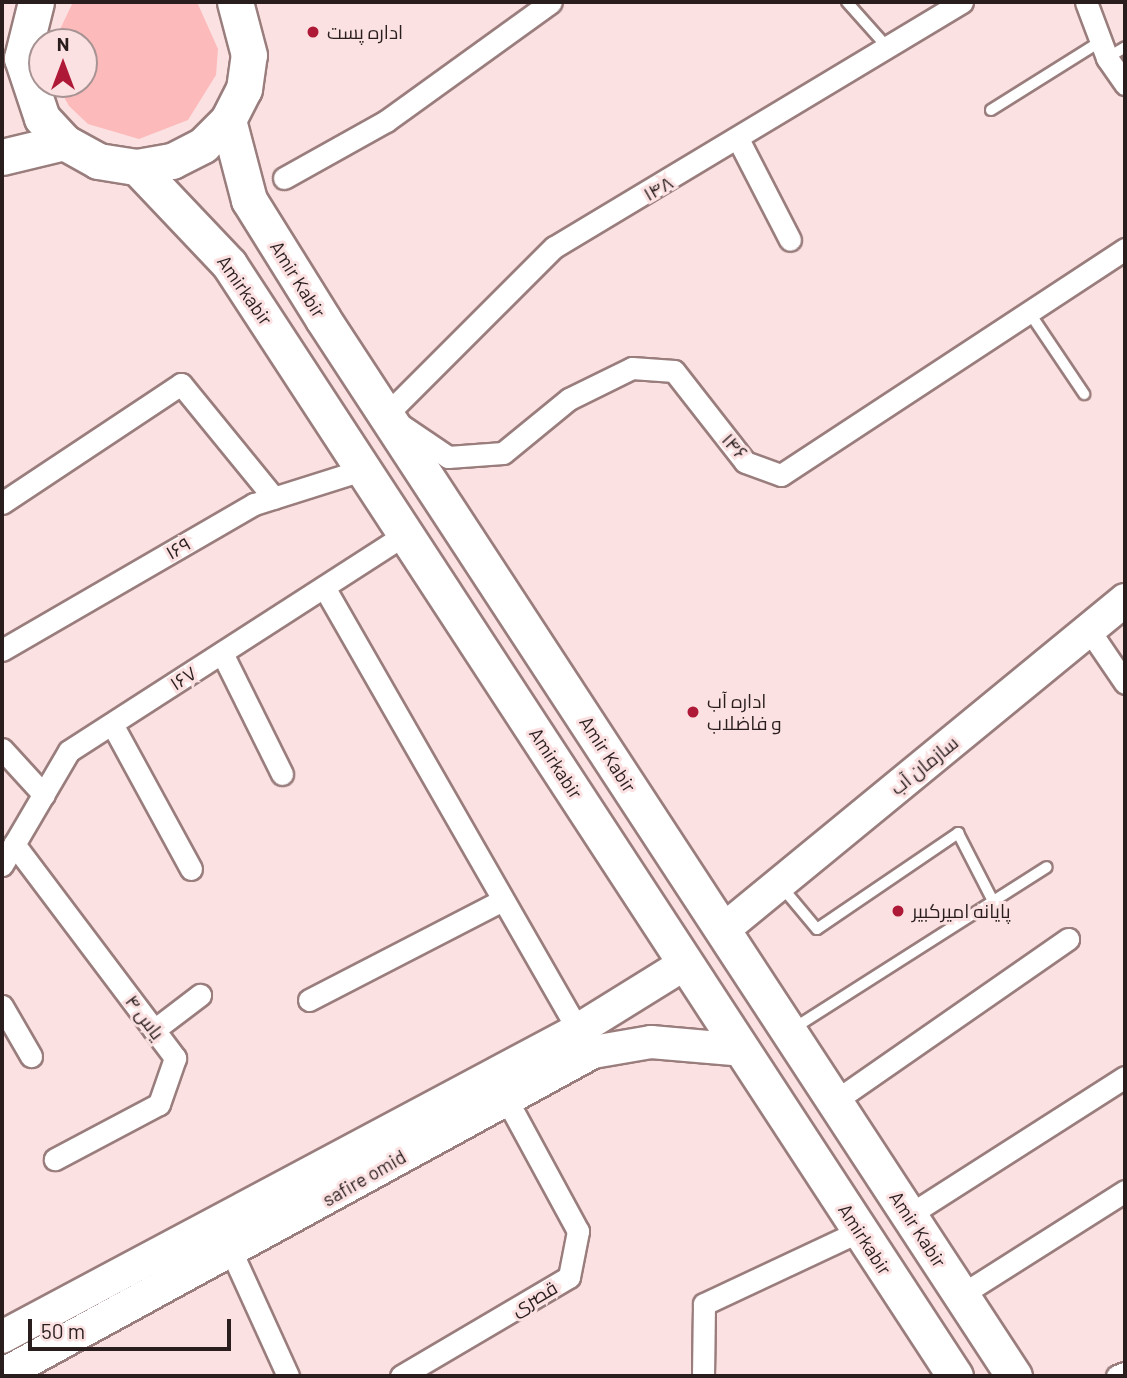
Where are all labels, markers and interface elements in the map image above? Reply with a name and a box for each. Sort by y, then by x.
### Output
place label: اداره پست [327,21,403,43]
marker: اداره پست [305,24,321,40]
north arrow [28,28,98,98]
text: N [57,32,69,55]
street label: ۱۴۸ [639,171,677,205]
street label: Amir Kabir [265,236,331,322]
street label: Amirkabir [213,251,277,329]
street label: ۱۴۶ [717,428,753,464]
street label: ۱۶۹ [162,532,194,564]
street label: ۱۶۷ [166,661,200,695]
place label: اداره آب و فاضلاب [707,690,782,734]
marker: اداره آب و فاضلاب [685,704,701,720]
street label: Amir Kabir [575,712,641,796]
street label: Amirkabir [525,723,587,803]
street label: سازمان آب [885,731,963,799]
place label: پایانه امیرکبیر [912,900,1011,922]
marker: پایانه امیرکبیر [890,903,906,919]
street label: یاس ۴ [121,990,169,1044]
street label: safire omid [318,1145,410,1211]
street label: Amir Kabir [885,1187,951,1271]
street label: Amirkabir [834,1199,896,1279]
street label: قصری [507,1276,561,1320]
scale bar [32,1304,234,1348]
text: 50 m [41,1318,85,1343]

